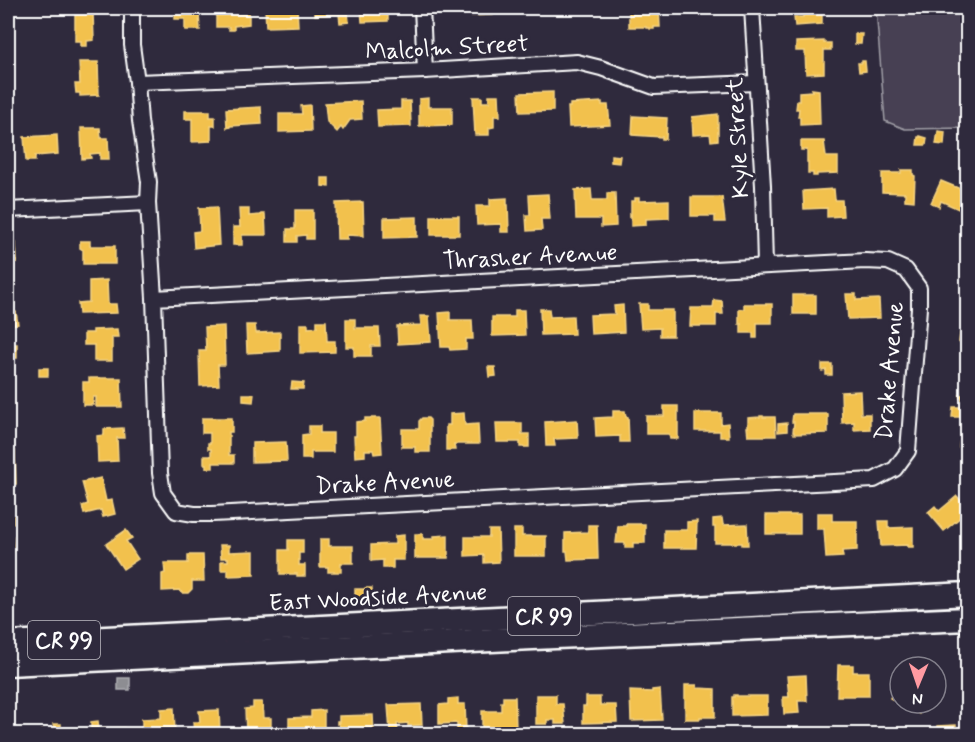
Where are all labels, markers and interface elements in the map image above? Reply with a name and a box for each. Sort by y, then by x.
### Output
street label: Malcolm Street [365,29,530,68]
street label: Kyle Street [720,77,757,199]
street label: Thrasher Avenue [442,237,618,278]
street label: Drake Avenue [869,300,912,442]
street label: Drake Avenue [315,464,455,503]
street label: East Woodside Avenue [268,577,488,620]
road number: CR 99 [508,597,580,635]
road number: CR 99 [28,621,100,659]
north arrow [888,655,948,715]
text: N [912,688,923,709]

